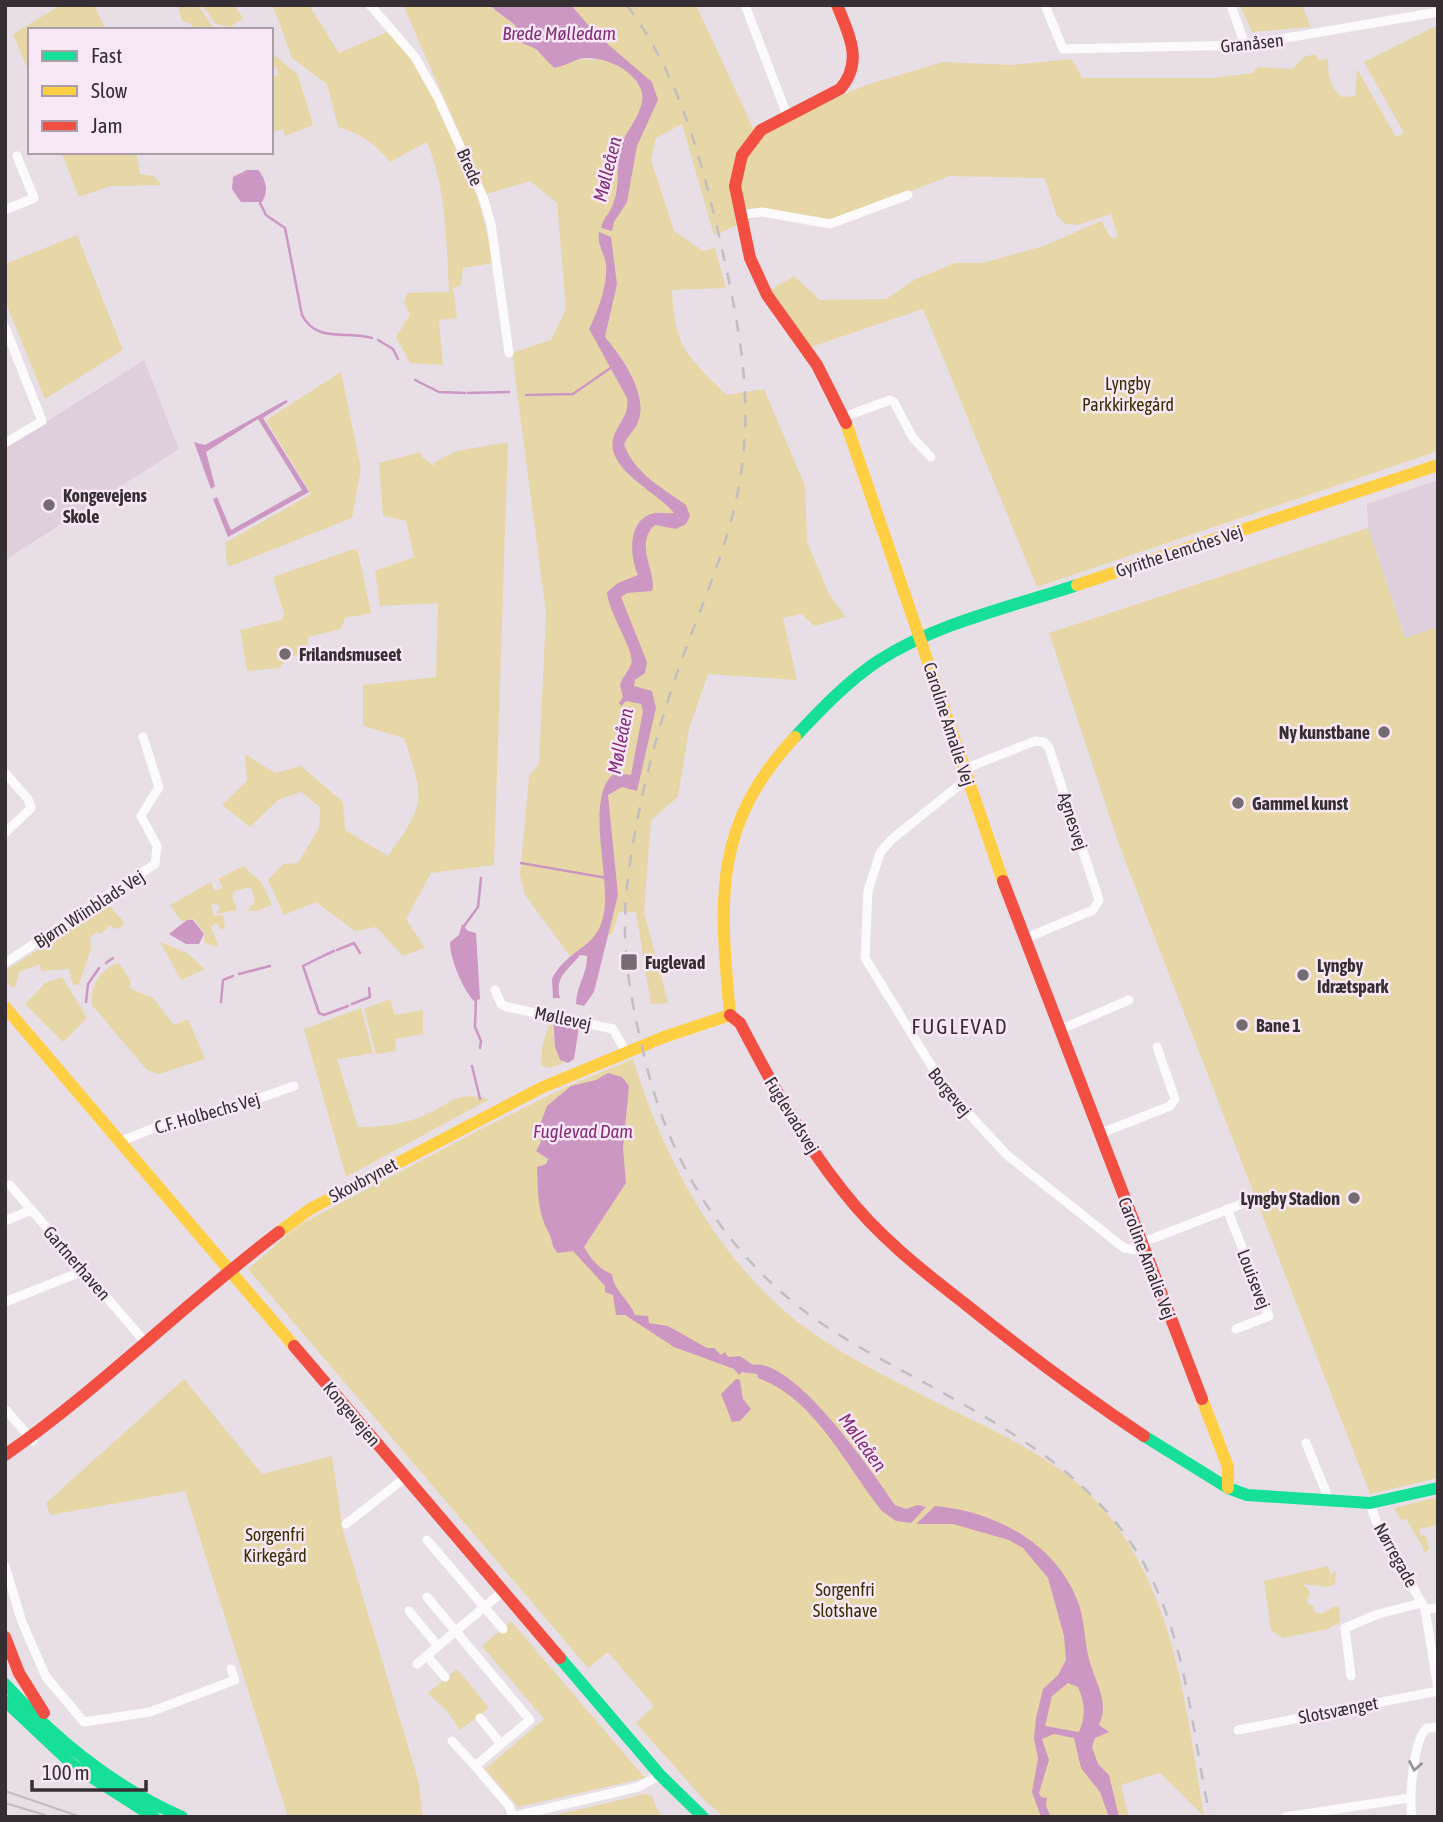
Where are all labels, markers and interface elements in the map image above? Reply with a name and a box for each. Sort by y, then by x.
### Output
water label: Brede Mølledam [502,22,616,44]
legend [28,28,273,154]
street label: Granåsen [1219,29,1285,57]
text: Fast [91,43,122,67]
text: Slow [91,78,128,102]
text: Jam [91,113,123,137]
water label: Mølleåen [588,134,626,204]
street label: Brede [453,145,487,189]
park label: Lyngby Parkkirkegård [1082,373,1174,415]
place label: Kongevejens Skole [63,485,147,527]
marker: Kongevejens Skole [41,497,57,513]
street label: Gyrithe Lemches Vej [1113,521,1245,581]
place label: Frilandsmuseet [299,644,402,665]
marker: Frilandsmuseet [277,646,293,662]
street label: Caroline Amalie Vej [919,660,979,788]
water label: Mølleåen [603,706,637,776]
place label: Ny kunstbane [1279,722,1370,743]
marker: Ny kunstbane [1376,724,1392,740]
street label: Agnesvej [1054,790,1092,852]
place label: Gammel kunst [1252,793,1349,814]
marker: Gammel kunst [1230,795,1246,811]
street label: Bjørn Wiinblads Vej [30,866,148,952]
marker: Fuglevad [619,952,639,972]
place label: Fuglevad [645,952,705,973]
place label: Lyngby Idrætspark [1317,955,1390,997]
marker: Lyngby Idrætspark [1295,967,1311,983]
street label: Møllevej [533,1002,593,1034]
district label: FUGLEVAD [912,1014,1008,1038]
place label: Bane 1 [1256,1015,1301,1036]
marker: Bane 1 [1234,1017,1250,1033]
street label: Borgevej [924,1063,976,1121]
street label: Fuglevadsvej [760,1073,824,1157]
street label: C.F. Holbechs Vej [152,1088,262,1138]
water label: Fuglevad Dam [533,1120,633,1142]
street label: Skovbrynet [325,1153,401,1207]
place label: Lyngby Stadion [1240,1188,1340,1209]
marker: Lyngby Stadion [1346,1190,1362,1206]
street label: Caroline Amalie Vej [1114,1194,1180,1322]
street label: Gartnerhaven [39,1222,115,1304]
street label: Louisevej [1233,1246,1275,1312]
street label: Kongevejen [319,1378,385,1450]
water label: Mølleåen [835,1409,891,1475]
street label: Nørregade [1370,1519,1422,1591]
park label: Sorgenfri Kirkegård [243,1524,307,1566]
park label: Sorgenfri Slotshave [813,1579,877,1621]
street label: Slotsvænget [1296,1692,1380,1728]
scale bar [32,1748,145,1792]
text: 100 m [42,1760,90,1784]
one-way arrow [1409,1760,1424,1772]

